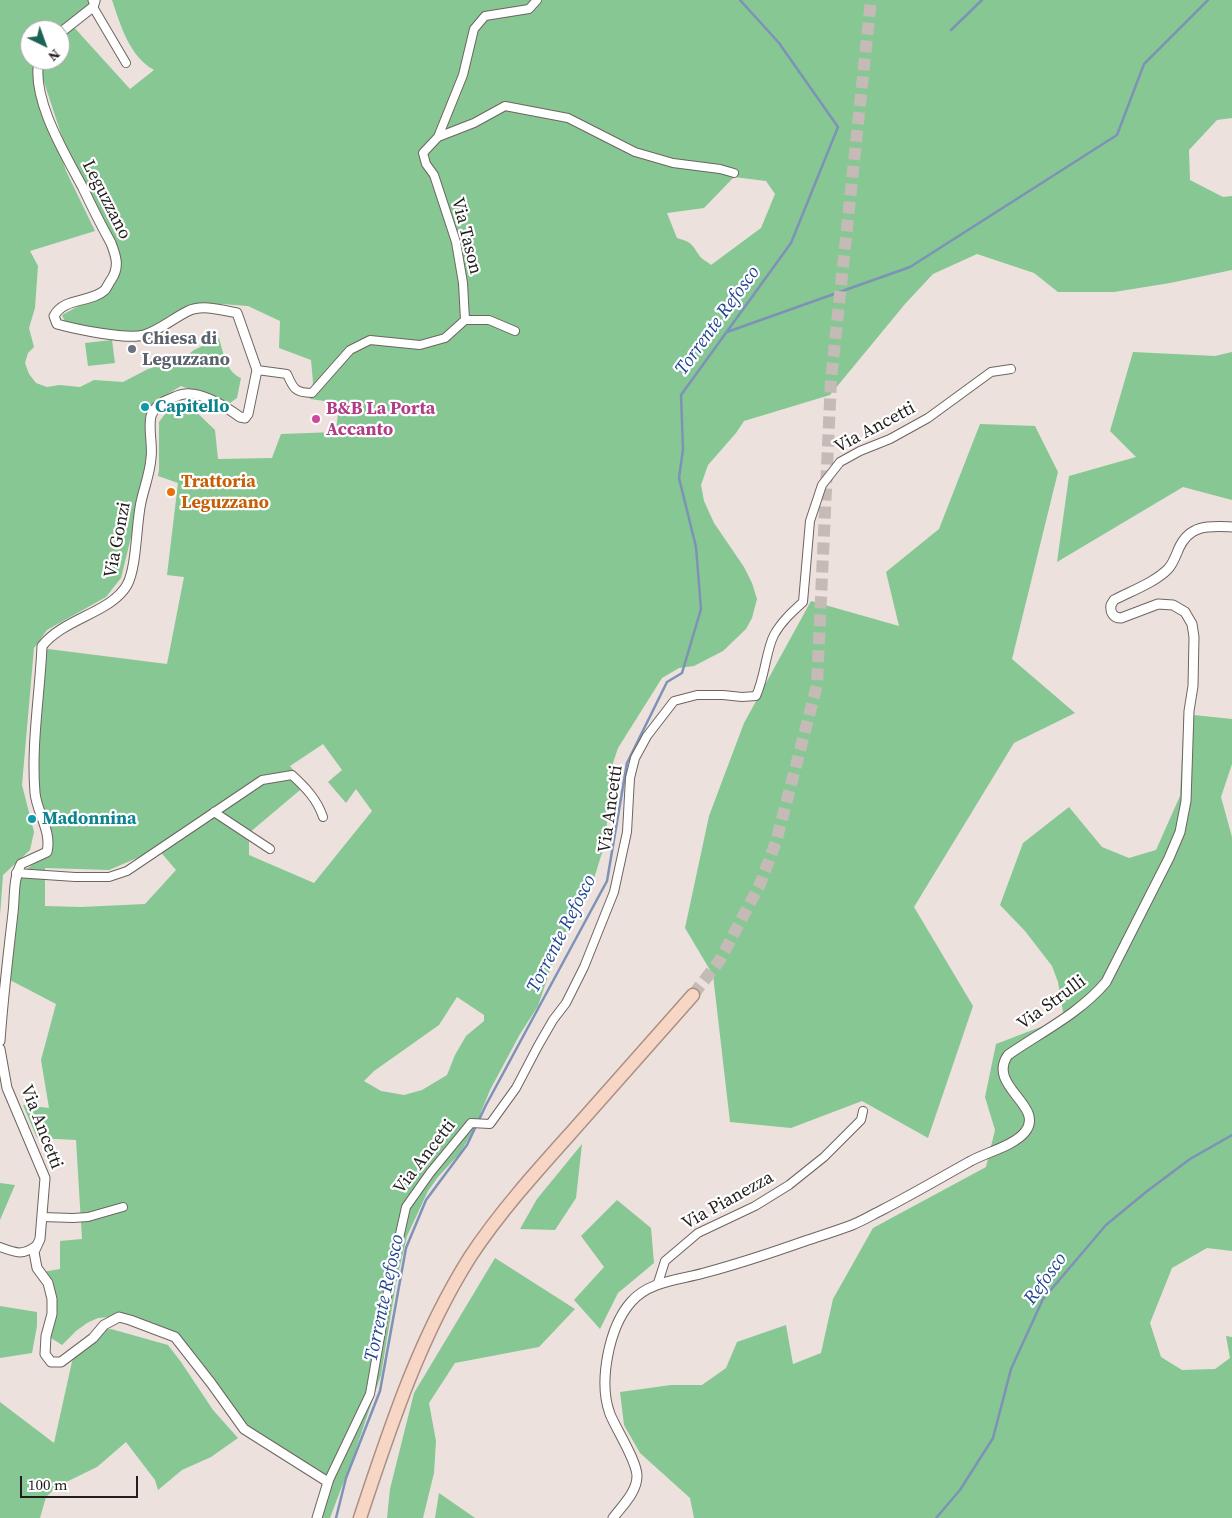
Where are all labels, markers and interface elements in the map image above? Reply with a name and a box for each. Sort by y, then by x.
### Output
north arrow [20,20,70,70]
text: N [44,45,65,66]
street label: Leguzzano [77,157,135,243]
street label: Via Tason [446,195,486,277]
water label: Torrente Refosco [671,262,765,380]
place label: Chiesa di Leguzzano [142,328,230,370]
marker: Chiesa di Leguzzano [126,343,138,355]
place label: Capitello [155,396,229,418]
place label: B&B La Porta Accanto [326,398,435,440]
street label: Via Ancetti [831,398,919,458]
marker: Capitello [139,401,151,413]
marker: B&B La Porta Accanto [310,413,322,425]
place label: Trattoria Leguzzano [181,471,269,514]
marker: Trattoria Leguzzano [165,486,177,498]
street label: Via Gonzi [100,500,136,580]
street label: Via Ancetti [594,764,628,854]
place label: Madonnina [42,808,137,830]
marker: Madonnina [26,813,38,825]
water label: Torrente Refosco [523,871,601,997]
street label: Via Strulli [1014,971,1090,1035]
street label: Via Ancetti [15,1082,67,1172]
street label: Via Ancetti [389,1116,461,1198]
street label: Via Pianezza [679,1167,777,1235]
water label: Torrente Refosco [360,1232,410,1364]
water label: Refosco [1020,1249,1072,1309]
scale bar [22,1466,140,1498]
text: 100 m [28,1474,68,1495]

